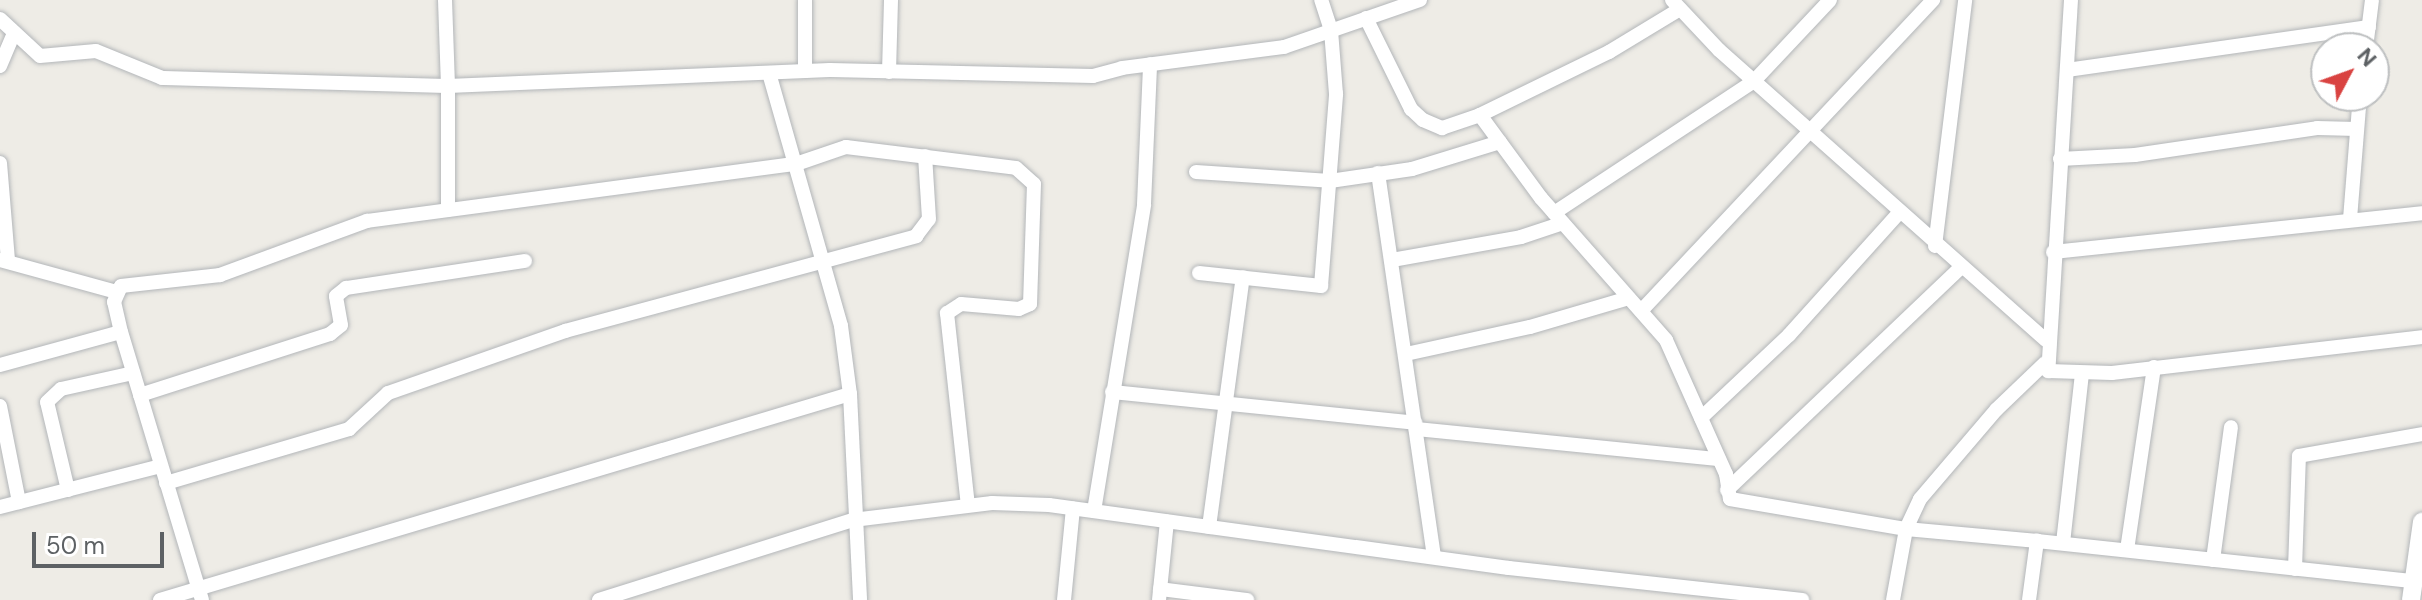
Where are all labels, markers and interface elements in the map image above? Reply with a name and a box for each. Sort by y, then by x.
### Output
north arrow [2310,32,2390,112]
text: N [2351,42,2383,73]
scale bar [36,516,168,566]
text: 50 m [46,530,105,561]

